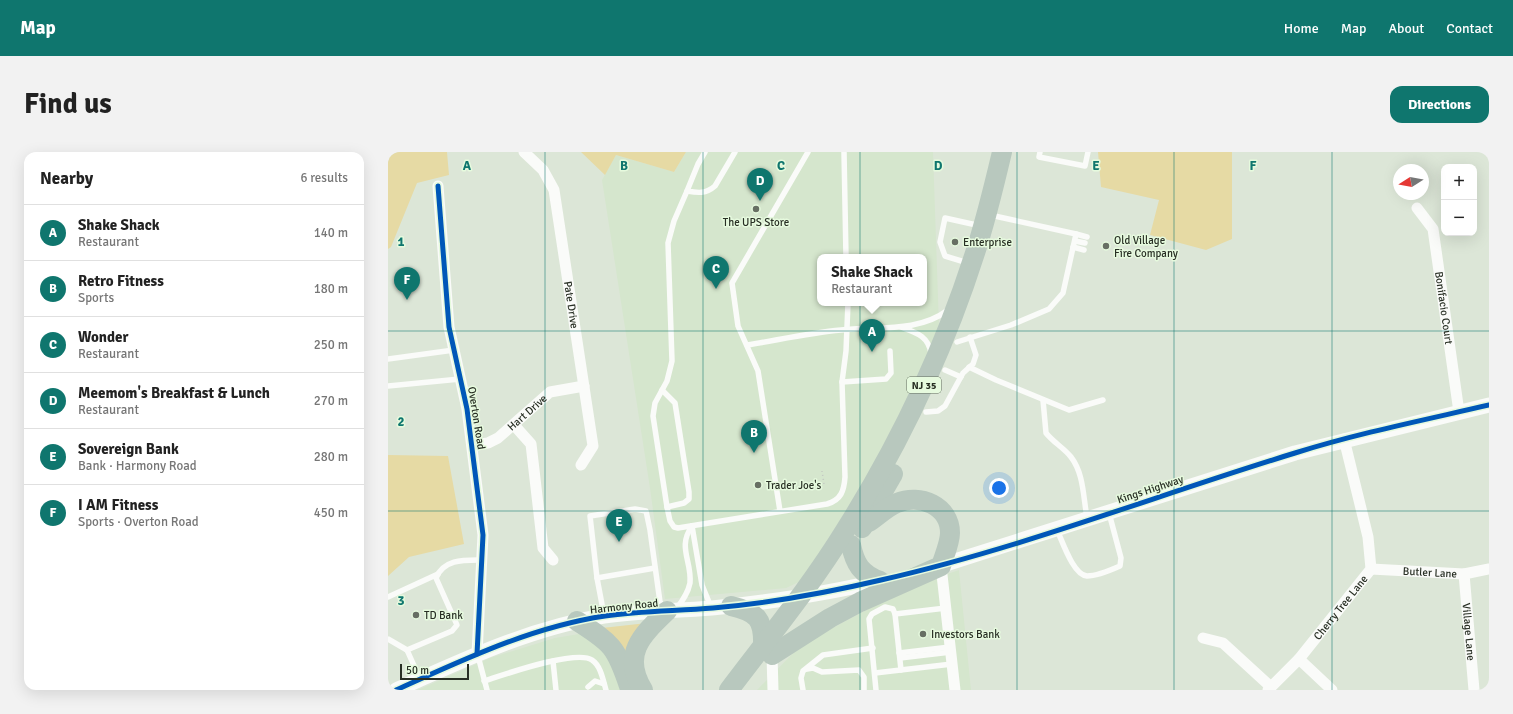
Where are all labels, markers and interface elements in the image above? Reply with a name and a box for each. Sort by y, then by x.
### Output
text: Map [20,16,56,40]
text: Home [1284,20,1319,37]
text: Map [1341,20,1366,37]
text: About [1388,20,1424,37]
text: Contact [1446,20,1493,37]
button: Directions [1390,86,1489,123]
text: Find us [24,87,112,121]
text: A [463,158,472,174]
text: B [620,158,628,174]
text: C [777,158,785,174]
text: D [934,158,943,174]
text: E [1092,158,1100,174]
text: F [1250,158,1257,174]
north arrow [1393,164,1429,200]
map controls [1441,164,1477,236]
button: + [1441,164,1477,200]
text: Nearby [40,168,93,189]
pin: D [747,168,773,201]
text: 6 results [300,170,348,186]
button: − [1441,200,1477,236]
marker: The UPS Store [751,204,761,214]
text: Shake Shack [78,216,160,234]
place label: The UPS Store [723,216,789,229]
text: A [49,225,57,241]
text: 140 m [314,225,348,241]
text: Restaurant [78,234,139,250]
text: 1 [397,234,405,250]
place label: Old Village Fire Company [1114,234,1179,260]
place label: Enterprise [963,236,1012,249]
marker: Enterprise [950,237,960,247]
marker: Old Village Fire Company [1101,241,1111,251]
popup [817,254,927,306]
pin: C [703,256,729,289]
text: Shake Shack [831,263,913,281]
pin: F [394,267,420,300]
street label: Bonifacio Court [1432,271,1455,345]
text: Retro Fitness [78,272,164,290]
street label: Pate Drive [561,280,581,329]
text: B [49,281,57,297]
text: 180 m [314,281,348,297]
text: Restaurant [831,281,892,297]
text: Sports [78,290,114,306]
pin: A [859,319,885,352]
text: Wonder [78,328,129,346]
text: C [49,337,57,353]
text: 250 m [314,337,348,353]
text: Restaurant [78,346,139,362]
road number: NJ 35 [907,377,941,393]
text: Meemom's Breakfast & Lunch [78,384,270,402]
street label: Overton Road [465,386,488,451]
street label: Hart Drive [505,392,550,434]
text: D [49,393,57,409]
text: 270 m [314,393,348,409]
text: Restaurant [78,402,139,418]
text: 2 [397,414,405,430]
pin: B [741,420,767,453]
text: Sovereign Bank [78,440,179,458]
text: E [49,449,57,465]
text: 280 m [314,449,348,465]
text: Bank · Harmony Road [78,458,197,474]
street label: Kings Highway [1115,472,1186,506]
your location [989,478,1009,498]
place label: Trader Joe's [766,479,822,492]
marker: Trader Joe's [753,480,763,490]
text: I AM Fitness [78,496,158,514]
text: F [50,505,56,521]
text: 450 m [314,505,348,521]
pin: E [606,509,632,542]
text: Sports · Overton Road [78,514,199,530]
street label: Butler Lane [1402,565,1457,581]
street label: Cherry Tree Lane [1311,573,1370,643]
text: 3 [397,593,405,609]
street label: Harmony Road [589,596,659,617]
street label: Village Lane [1460,603,1477,661]
place label: TD Bank [424,609,463,622]
marker: TD Bank [411,610,421,620]
place label: Investors Bank [931,628,1000,641]
marker: Investors Bank [918,629,928,639]
scale bar [400,662,469,681]
text: 50 m [406,664,429,677]

